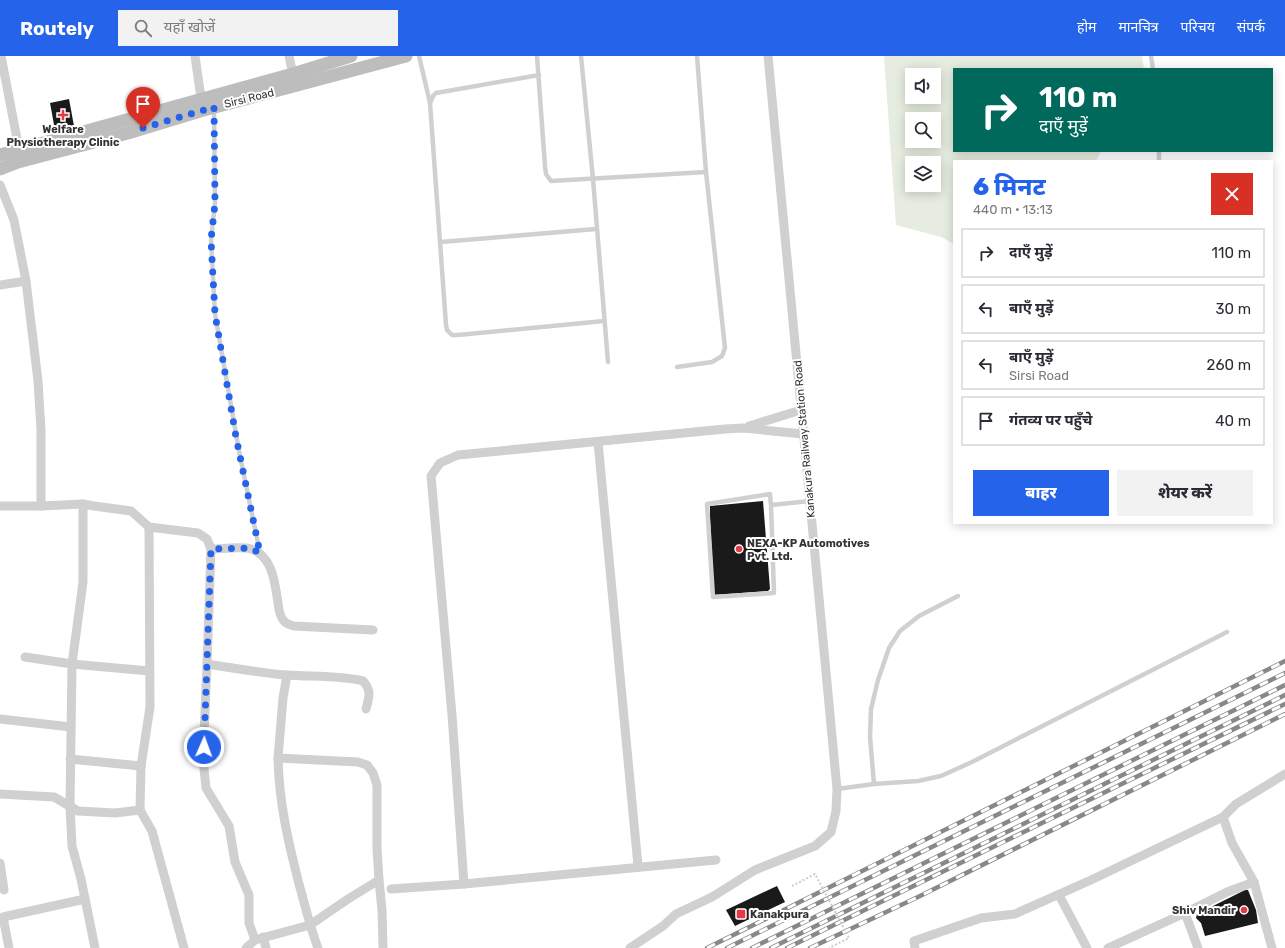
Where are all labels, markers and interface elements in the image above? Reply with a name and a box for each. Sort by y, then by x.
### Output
search box [118,10,398,46]
text: Routely [20,17,94,40]
icon: search [132,17,154,39]
text: यहाँ खोजें [164,18,215,36]
text: होम [1077,19,1096,36]
text: मानचित्र [1118,19,1159,36]
text: परिचय [1181,19,1215,36]
text: संपर्क [1237,19,1265,36]
map controls [905,68,941,192]
button: sound [905,68,941,104]
text: 110 m [1039,81,1117,114]
icon: right [973,84,1025,136]
street label: Sirsi Road [223,86,275,111]
pin [126,87,160,128]
icon: arrive [132,93,154,115]
marker: Welfare Physiotherapy Clinic [57,109,69,121]
button: search [905,112,941,148]
text: दाएँ मुड़ें [1039,115,1088,137]
place label: Welfare Physiotherapy Clinic [7,123,120,149]
button: layers [905,156,941,192]
text: 6 मिनट [973,173,1046,201]
button: close [1211,173,1253,215]
text: 440 m · 13:13 [973,202,1053,217]
icon: right [975,242,997,264]
text: दाएँ मुड़ें [1009,243,1052,261]
text: 110 m [1212,244,1251,262]
icon: left [975,298,997,320]
text: बाएँ मुड़ें [1009,299,1053,317]
text: 30 m [1215,300,1251,318]
text: बाएँ मुड़ें [1009,348,1053,366]
icon: left [975,354,997,376]
text: 260 m [1207,356,1251,374]
street label: Kanakura Railway Station Road [791,360,818,518]
text: Sirsi Road [1009,368,1069,383]
icon: arrive [975,410,997,432]
text: गंतव्य पर पहुँचे [1009,411,1093,429]
text: 40 m [1215,412,1251,430]
button: बाहर [973,470,1109,516]
button: शेयर करें [1117,470,1253,516]
place label: NEXA-KP Automotives Pvt. Ltd. [747,537,870,563]
marker: NEXA-KP Automotives Pvt. Ltd. [734,544,744,554]
position arrow [183,726,225,768]
place label: Shiv Mandir [1172,904,1236,917]
marker: Shiv Mandir [1239,905,1249,915]
marker: Kanakpura [735,908,747,920]
place label: Kanakpura [750,908,809,921]

